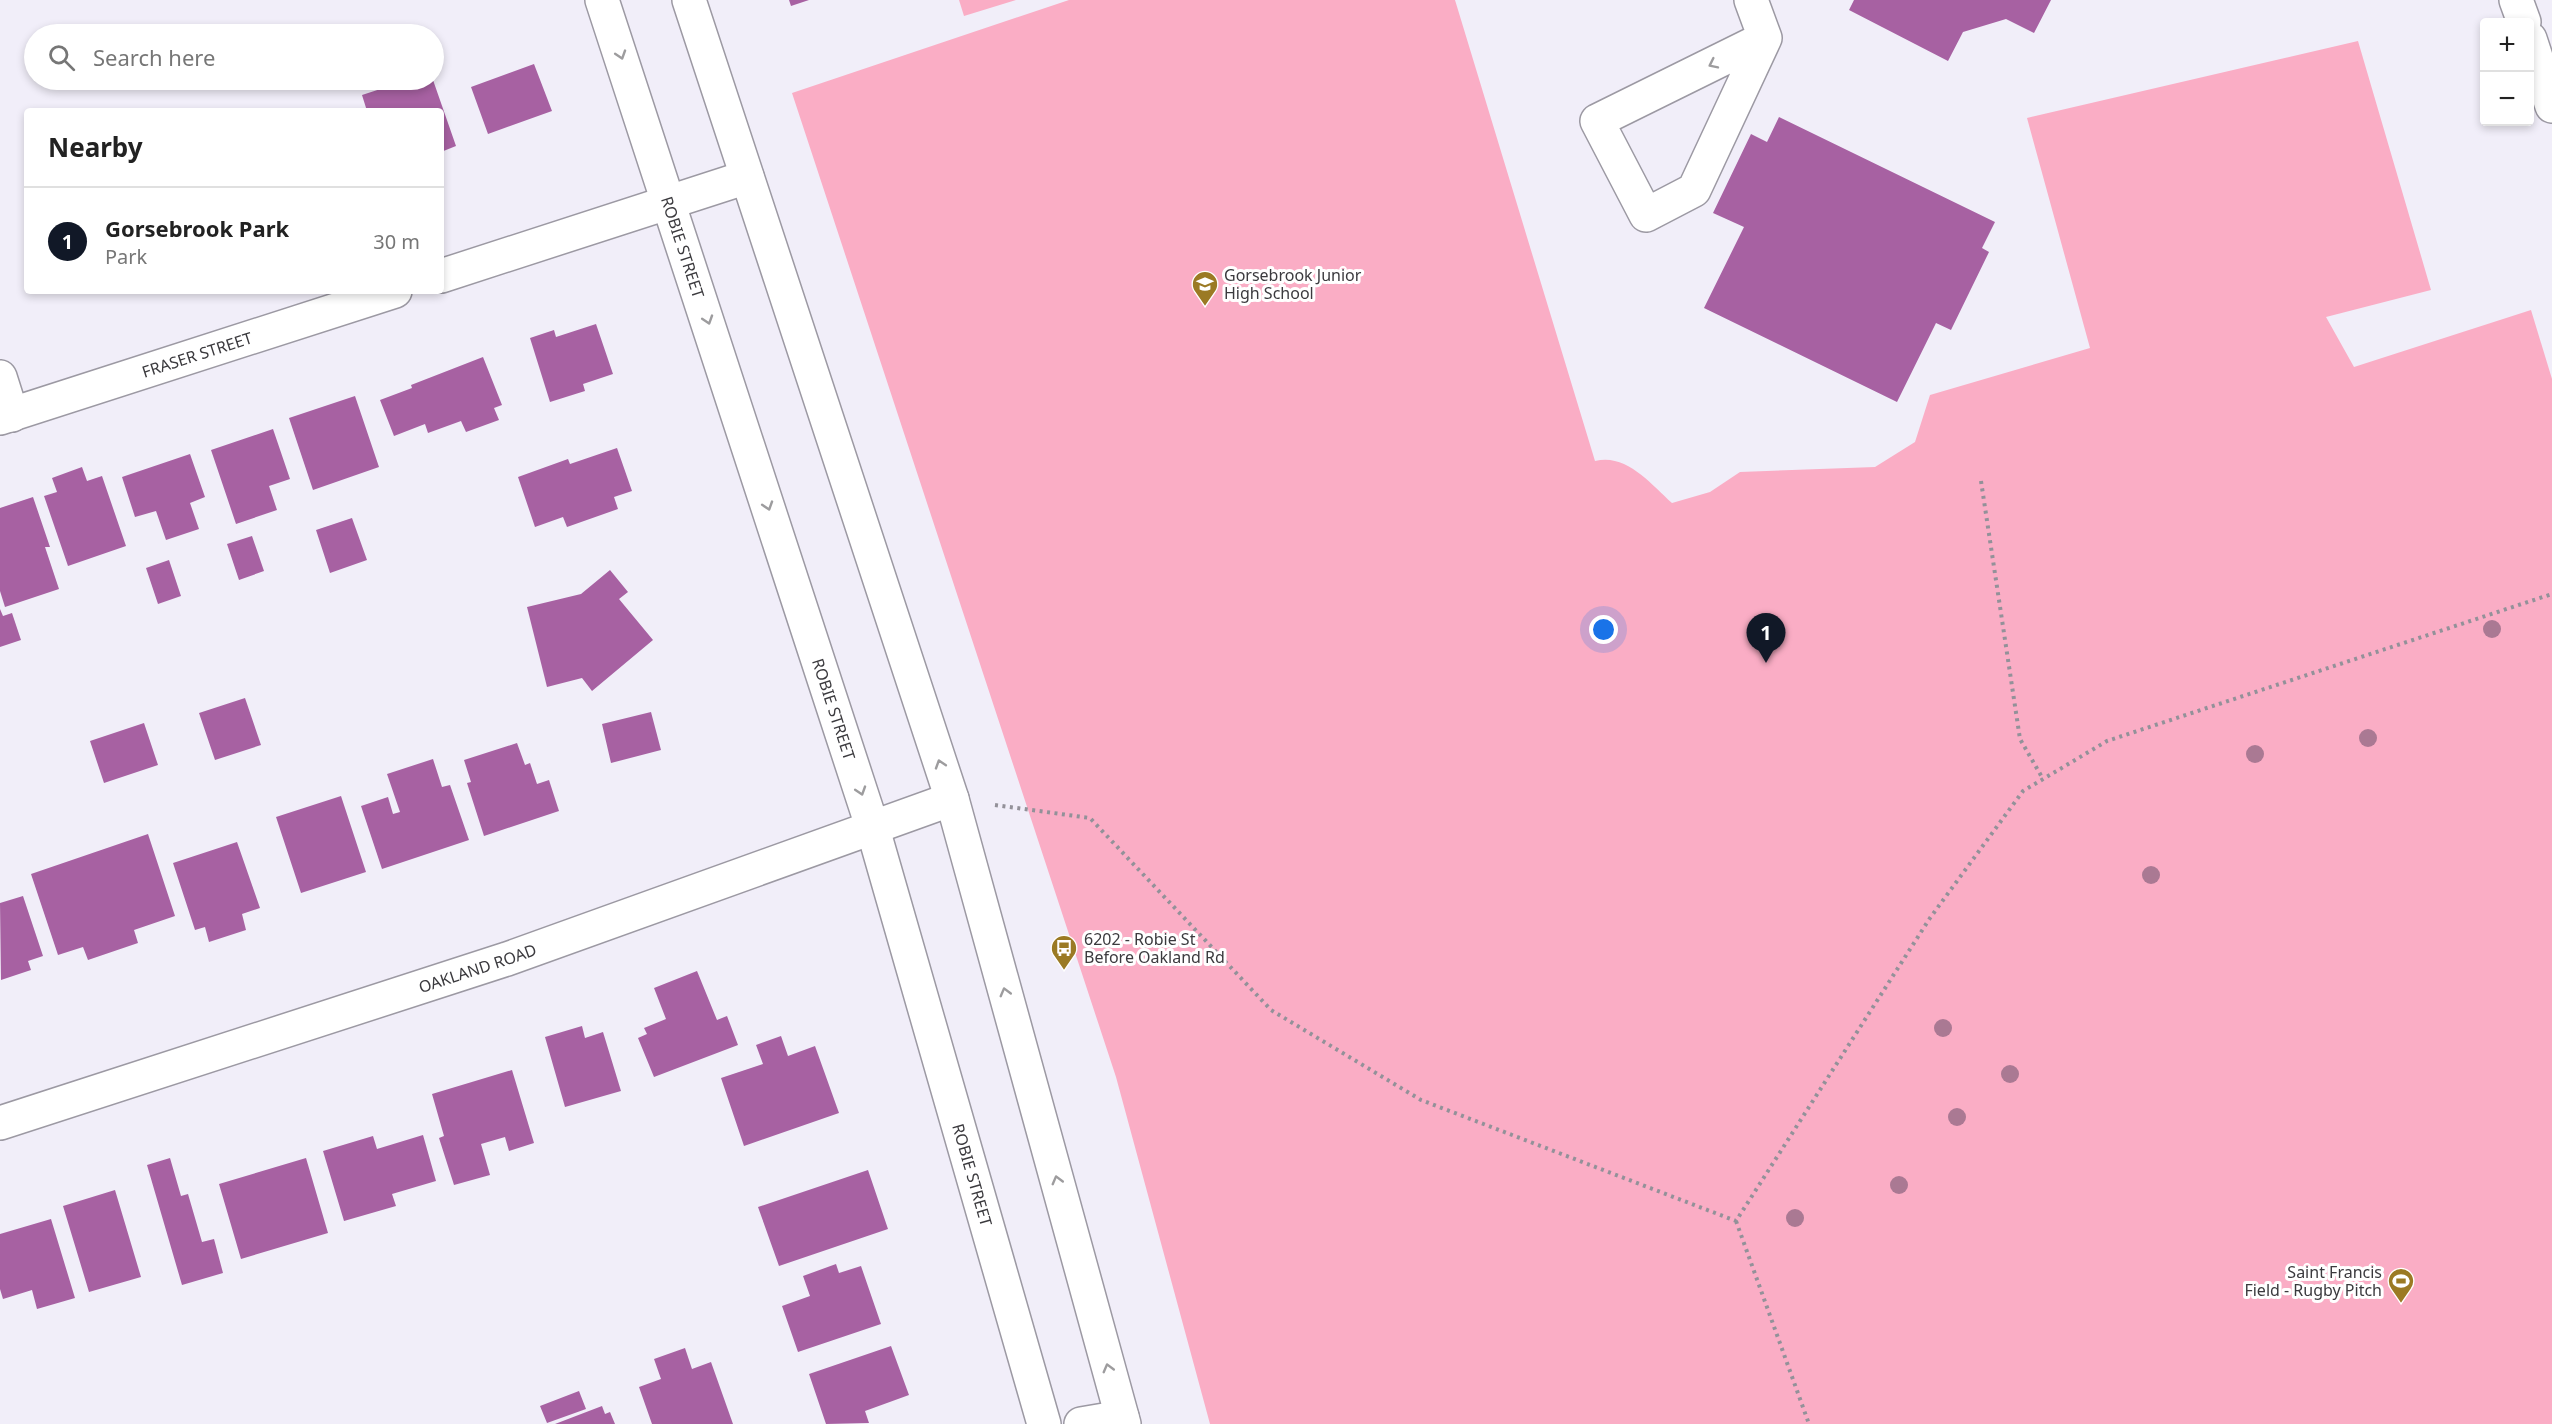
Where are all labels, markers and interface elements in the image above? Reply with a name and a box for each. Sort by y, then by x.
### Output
map controls [2480,18,2534,126]
button: + [2480,18,2534,72]
search box [24,24,444,90]
icon: search [45,41,78,74]
text: Search here [93,42,215,72]
one-way arrow [613,50,626,60]
one-way arrow [1708,57,1719,68]
button: − [2480,72,2534,126]
text: Nearby [48,129,143,165]
street label: ROBIE STREET [656,193,710,301]
text: Gorsebrook Park [105,213,289,243]
text: 1 [62,228,73,255]
text: 30 m [373,228,420,255]
text: Park [105,243,147,270]
place label: Gorsebrook Junior High School [1224,264,1362,304]
school or university icon: Gorsebrook Junior High School [1190,269,1220,307]
one-way arrow [701,314,713,325]
street label: FRASER STREET [139,327,255,383]
one-way arrow [761,500,774,511]
pin: 1 [1746,614,1786,663]
your location [1589,615,1618,644]
street label: ROBIE STREET [807,655,861,763]
one-way arrow [935,759,947,770]
one-way arrow [854,785,866,796]
place label: 6202 - Robie St Before Oakland Rd [1084,928,1225,968]
bus stop icon: 6202 - Robie St Before Oakland Rd [1049,933,1079,971]
street label: OAKLAND ROAD [416,938,540,998]
one-way arrow [1000,987,1012,997]
street label: ROBIE STREET [947,1121,998,1229]
one-way arrow [1051,1175,1064,1185]
place label: Saint Francis Field - Rugby Pitch [2244,1261,2382,1301]
sports icon: Saint Francis Field - Rugby Pitch [2386,1266,2416,1304]
one-way arrow [1103,1363,1116,1373]

